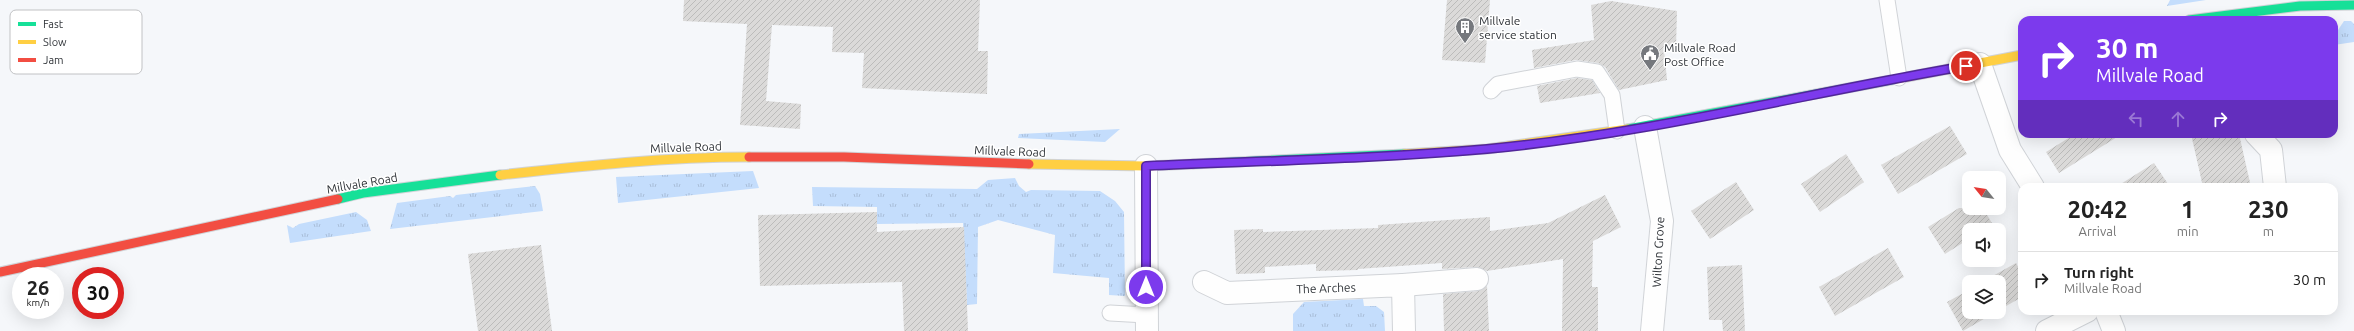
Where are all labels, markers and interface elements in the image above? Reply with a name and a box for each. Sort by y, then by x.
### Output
legend [10,10,142,74]
place label: Millvale service station [1479,14,1557,41]
building icon: Millvale service station [1454,16,1476,44]
text: Fast [43,18,64,30]
icon: right [2030,32,2082,84]
text: 30 m [2096,32,2158,63]
text: Slow [43,36,67,48]
place label: Millvale Road Post Office [1664,41,1736,68]
public building icon: Millvale Road Post Office [1639,43,1661,71]
pin [1949,49,1983,83]
text: Jam [43,54,64,66]
icon: arrive [1955,55,1977,77]
text: Millvale Road [2096,65,2204,85]
icon: left [2125,108,2147,130]
icon: ahead [2167,108,2189,130]
icon: right [2209,108,2231,130]
street label: Millvale Road [650,139,722,155]
street label: Millvale Road [974,143,1046,159]
street label: Millvale Road [326,170,398,196]
north arrow [1962,171,2006,215]
map controls [1962,171,2006,319]
text: 20:42 [2067,196,2127,223]
text: 1 [2181,196,2194,223]
text: 230 [2248,196,2289,223]
street label: Wilton Grove [1650,216,1666,288]
button: sound [1962,223,2006,267]
text: Arrival [2078,224,2116,238]
text: min [2177,224,2199,238]
text: m [2263,224,2274,238]
text: Turn right [2064,264,2134,281]
position arrow [1125,266,1167,308]
speed limit sign: 30 [72,267,124,319]
icon: right [2030,269,2052,291]
text: 30 m [2293,271,2326,288]
button: layers [1962,275,2006,319]
text: 26 [27,276,49,299]
street label: The Arches [1296,280,1356,296]
text: Millvale Road [2064,281,2142,295]
text: km/h [26,297,50,308]

